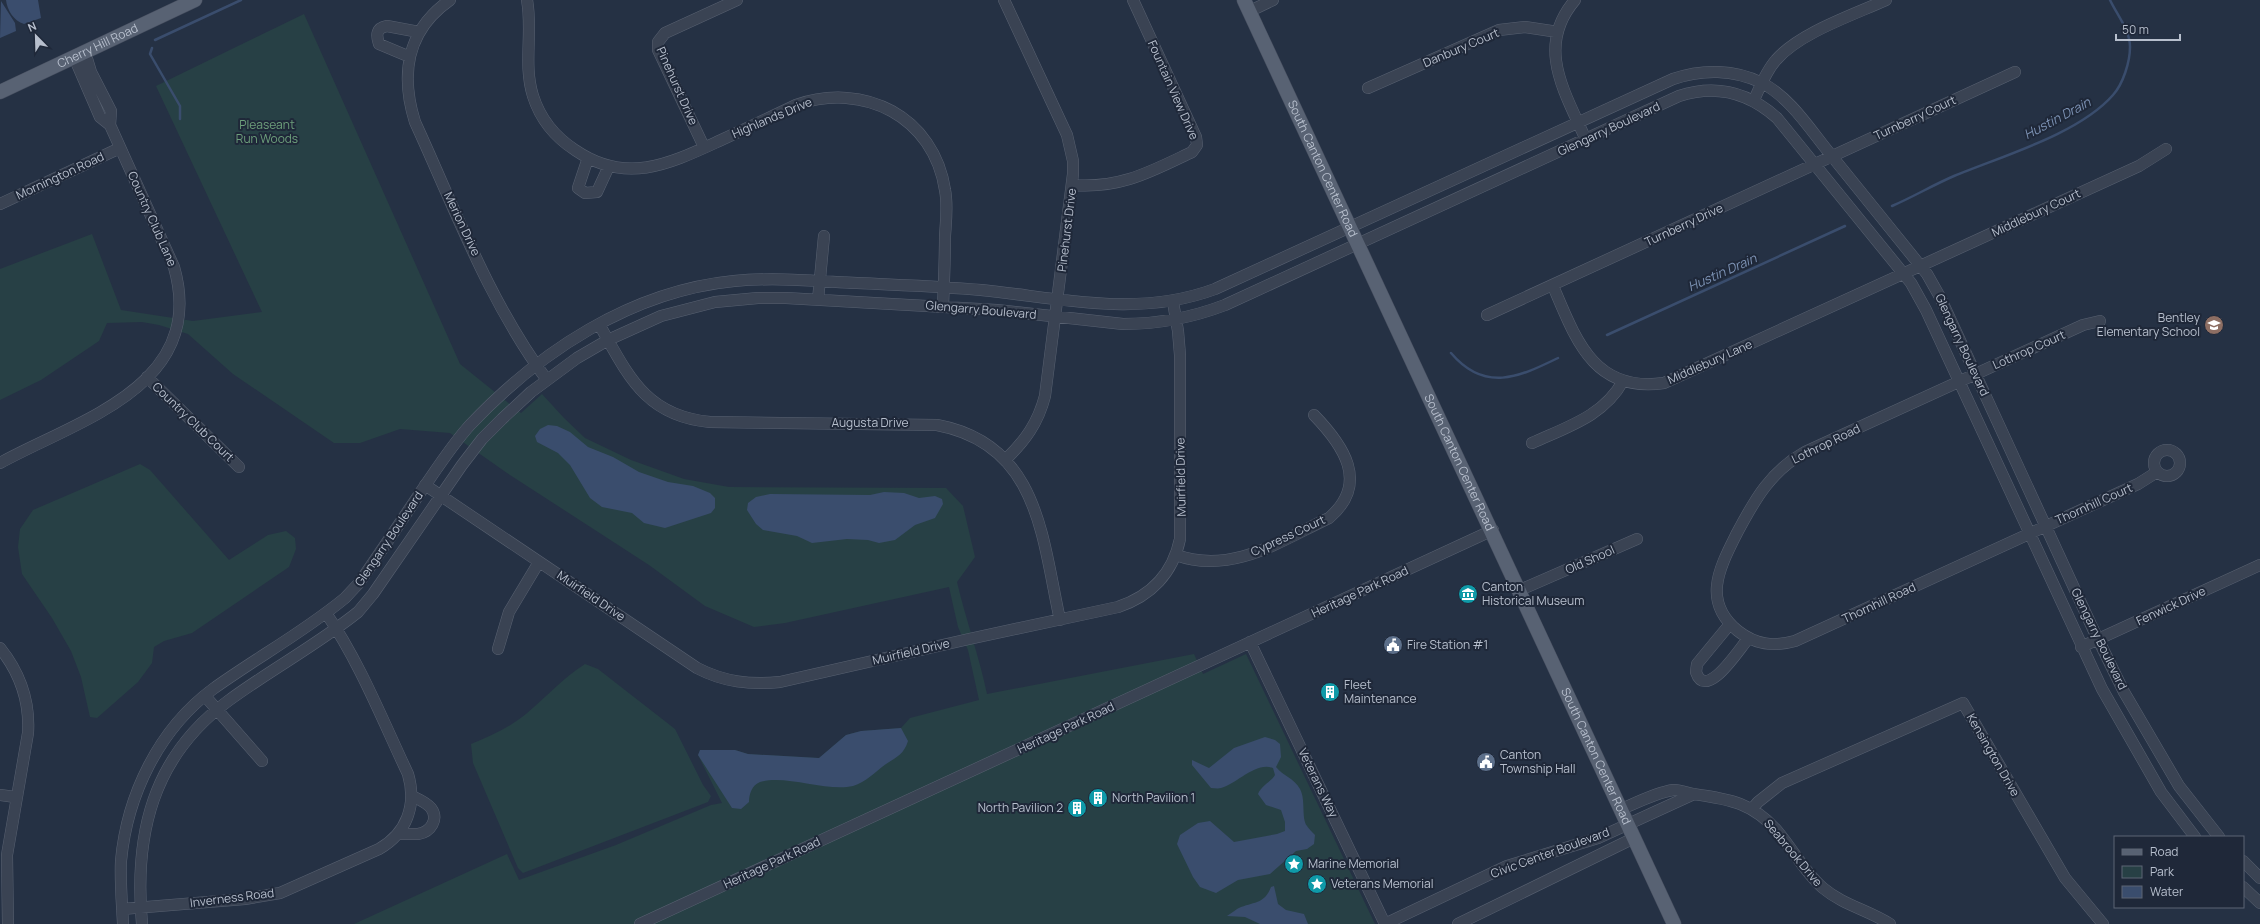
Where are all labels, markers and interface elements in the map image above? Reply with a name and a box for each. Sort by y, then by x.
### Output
north arrow [16,16,56,56]
scale bar [2116,16,2180,42]
text: N [25,18,39,35]
street label: Cherry Hill Road [54,19,141,72]
text: 50 m [2122,21,2149,38]
street label: Danbury Court [1420,24,1502,71]
street label: Fountain View Drive [1144,37,1203,142]
street label: Pinehurst Drive [653,44,702,128]
street label: Turnberry Court [1871,91,1959,144]
water label: Hustin Drain [2020,92,2095,143]
street label: Highlands Drive [729,93,815,142]
street label: South Canton Center Road [1284,97,1362,240]
street label: Glengarry Boulevard [1555,97,1663,160]
park label: Pleaseant Run Woods [236,116,298,147]
street label: Mornington Road [13,148,107,203]
street label: Country Club Lane [124,168,181,269]
street label: Middlebury Court [1989,184,2083,241]
street label: Pinehurst Drive [1053,187,1080,273]
street label: Merion Drive [440,189,485,259]
street label: Turnberry Drive [1642,199,1726,250]
water label: Hustin Drain [1685,248,1760,295]
street label: Glengarry Boulevard [1931,291,1994,399]
street label: Glengarry Boulevard [925,296,1037,323]
place label: Bentley Elementary School [2097,309,2201,340]
school or university icon: Bentley Elementary School [2203,314,2225,336]
street label: Lothrop Court [1990,326,2068,373]
street label: Middlebury Lane [1665,335,1755,388]
street label: Country Club Court [149,378,238,465]
street label: South Canton Center Road [1420,391,1499,533]
street label: Augusta Drive [831,414,909,431]
street label: Lothrop Road [1789,420,1863,468]
street label: Muirfield Drive [1171,437,1190,517]
street label: Thornhill Court [2053,479,2135,528]
street label: Glengarry Boulevard [350,488,427,590]
street label: Cypress Court [1248,511,1328,560]
street label: Old Shool [1562,541,1617,578]
street label: Heritage Park Road [1309,562,1411,621]
street label: Muirfield Drive [554,566,629,625]
place label: Canton Historical Museum [1482,578,1584,609]
street label: Thornhill Road [1839,578,1918,627]
street label: Fenwick Drive [2133,582,2208,629]
museum icon: Canton Historical Museum [1457,583,1479,605]
street label: Glengarry Boulevard [2067,585,2131,692]
street label: Muirfield Drive [871,634,951,669]
public building icon: Fire Station #1 [1382,634,1404,656]
place label: Fire Station #1 [1407,636,1488,653]
place label: Fleet Maintenance [1344,676,1416,707]
building icon: Fleet Maintenance [1319,681,1341,703]
street label: South Canton Center Road [1557,685,1635,827]
street label: Heritage Park Road [1015,698,1117,757]
street label: Kensington Drive [1963,710,2024,799]
street label: Veterans Way [1294,745,1343,821]
place label: Canton Township Hall [1500,746,1576,777]
public building icon: Canton Township Hall [1475,751,1497,773]
building icon: North Pavilion 1 [1087,787,1109,809]
place label: North Pavilion 1 [1112,789,1195,806]
building icon: North Pavilion 2 [1066,797,1088,819]
place label: North Pavilion 2 [978,799,1063,816]
street label: Seabrook Drive [1760,815,1827,890]
street label: Civic Center Boulevard [1488,823,1611,882]
street label: Heritage Park Road [721,833,823,892]
legend [2114,836,2244,908]
text: Road [2150,843,2178,860]
place icon: Marine Memorial [1283,853,1305,875]
place label: Marine Memorial [1308,855,1399,872]
text: Park [2150,863,2175,880]
place icon: Veterans Memorial [1306,873,1328,895]
place label: Veterans Memorial [1331,875,1433,892]
text: Water [2150,883,2184,900]
street label: Inverness Road [189,884,275,911]

